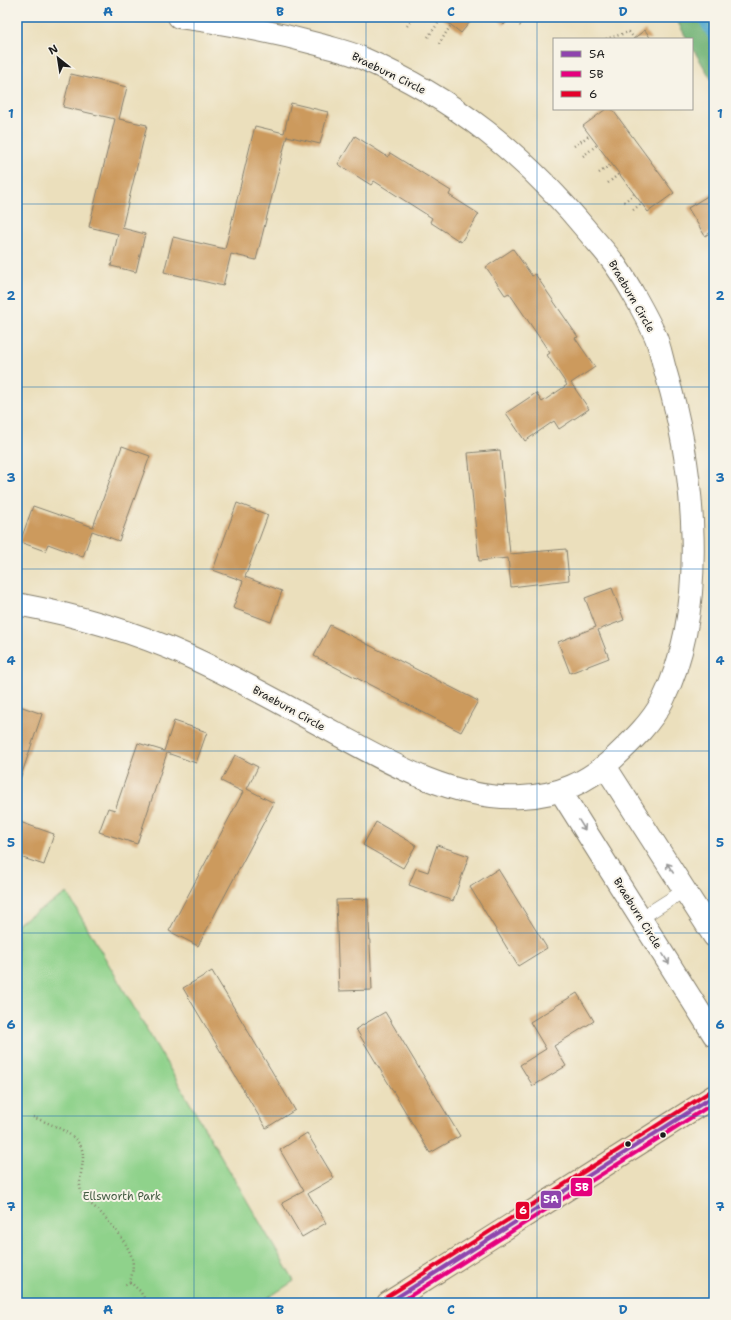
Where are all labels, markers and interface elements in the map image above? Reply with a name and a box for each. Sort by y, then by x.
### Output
text: A [103,3,113,20]
text: B [276,3,284,20]
text: C [447,3,455,20]
text: D [618,3,628,20]
north arrow [38,38,78,78]
legend [553,38,693,110]
text: N [46,41,61,58]
text: 5A [589,46,605,62]
street label: Braeburn Circle [349,49,428,98]
text: 5B [589,66,603,82]
text: 6 [589,86,597,102]
text: 1 [8,105,14,122]
text: 1 [717,105,723,122]
street label: Braeburn Circle [605,257,658,335]
text: 2 [6,287,16,304]
text: 2 [715,287,725,304]
text: 3 [6,469,16,486]
text: 3 [715,469,725,486]
text: 4 [6,652,16,669]
text: 4 [715,652,725,669]
street label: Braeburn Circle [250,682,328,735]
one-way arrow [578,819,586,831]
text: 5 [7,834,15,851]
text: 5 [716,834,724,851]
one-way arrow [666,862,674,874]
street label: Braeburn Circle [610,875,665,952]
one-way arrow [662,953,670,964]
text: 6 [6,1016,16,1033]
text: 6 [715,1016,725,1033]
unlabelled marker [658,1130,668,1140]
unlabelled marker [623,1139,633,1149]
line badge: 5B [570,1177,593,1197]
text: 5B [575,1180,589,1195]
park label: Ellsworth Park [83,1189,161,1204]
line badge: 5A [540,1190,562,1209]
text: 5A [543,1192,559,1207]
text: 7 [6,1198,16,1215]
text: 7 [715,1198,725,1215]
line badge: 6 [515,1201,530,1220]
text: 6 [519,1203,527,1218]
text: A [103,1301,113,1318]
text: B [276,1301,284,1318]
text: C [447,1301,455,1318]
text: D [618,1301,628,1318]

